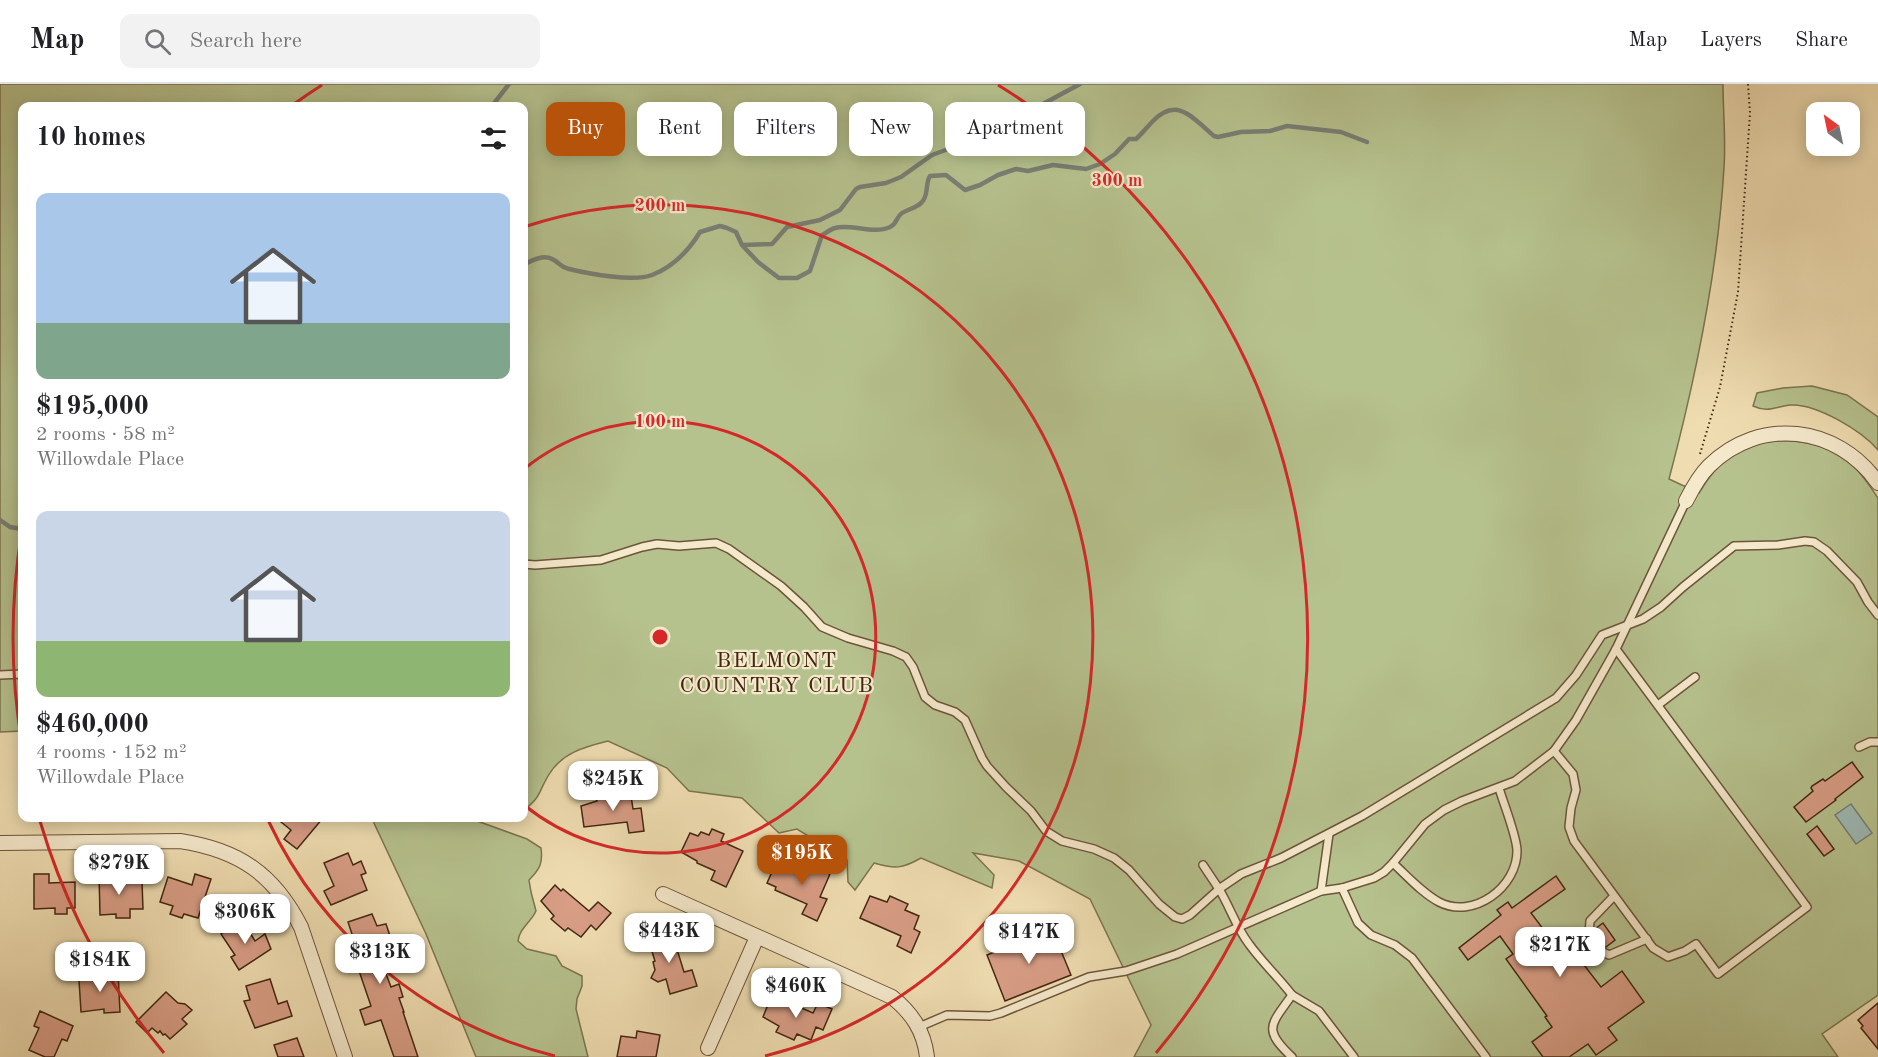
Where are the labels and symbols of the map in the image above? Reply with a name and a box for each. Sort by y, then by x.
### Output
north arrow [1806,102,1860,156]
text: 300 m [1092,172,1142,190]
text: 200 m [635,197,685,215]
text: 100 m [635,413,685,431]
centre of rings [650,627,670,647]
district label: BELMONT COUNTRY CLUB [680,650,874,697]
pin: $245K [571,761,655,812]
pin: $195K [760,835,844,886]
pin: $279K [77,845,161,896]
pin: $306K [203,894,287,945]
pin: $443K [627,913,711,964]
pin: $147K [987,914,1071,965]
pin: $217K [1518,927,1602,978]
pin: $313K [338,934,422,985]
pin: $184K [58,942,142,993]
pin: $460K [754,968,838,1019]

